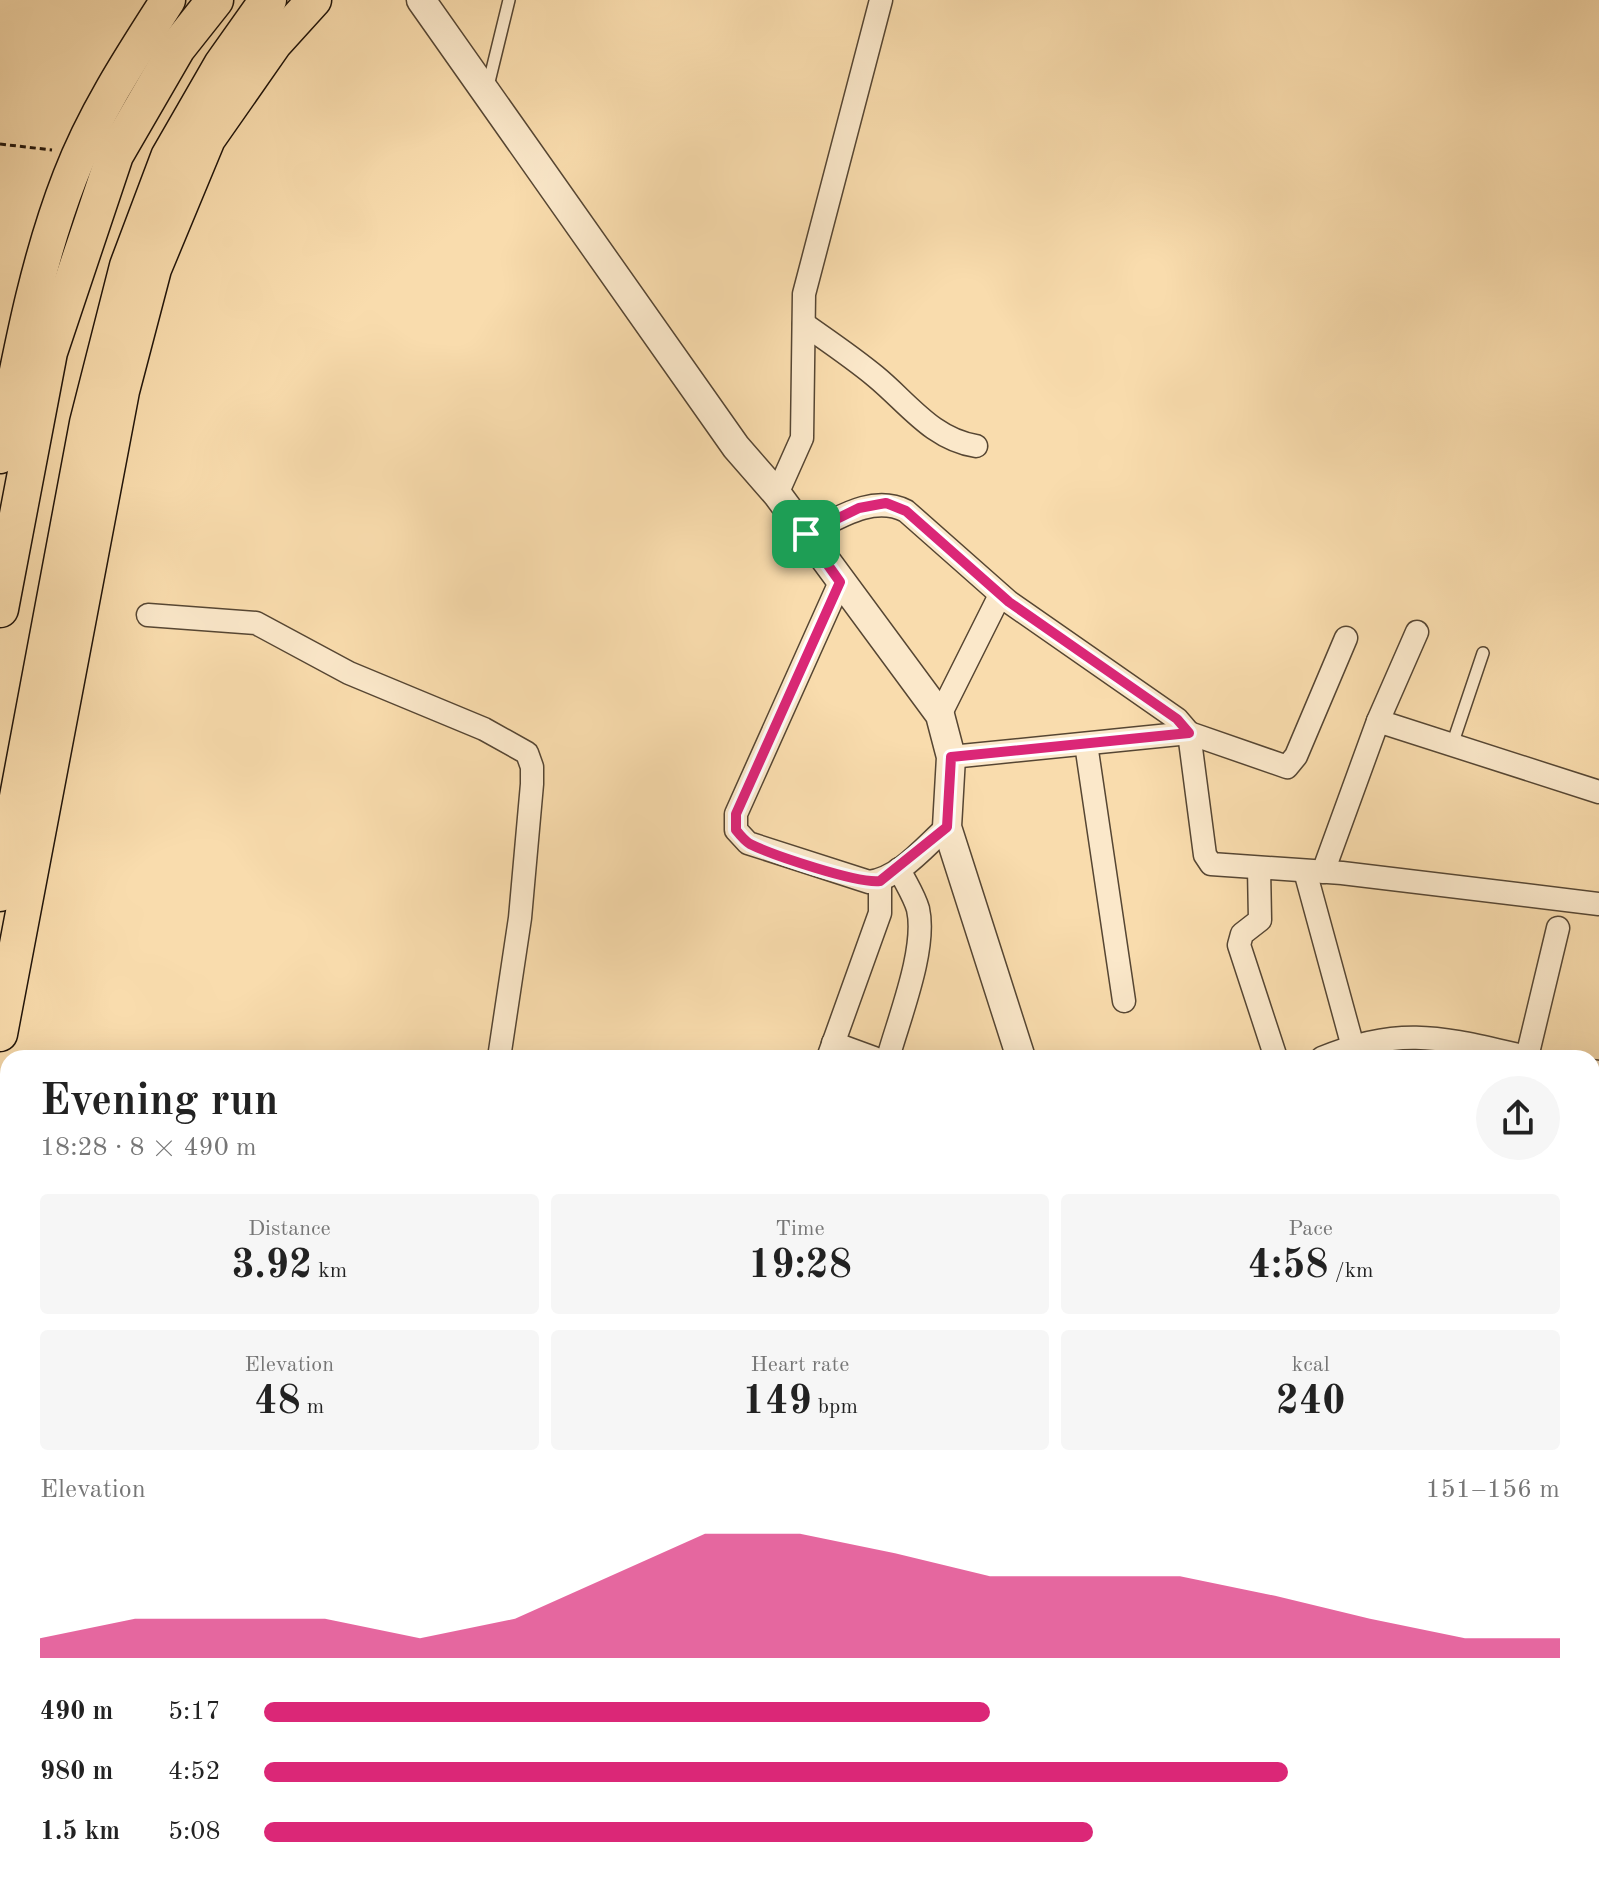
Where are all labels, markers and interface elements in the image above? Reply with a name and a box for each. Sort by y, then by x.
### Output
pin [772,500,840,568]
icon: arrive [784,512,828,556]
button: share [1476,1076,1560,1160]
text: Evening run [40,1080,278,1124]
text: 18:28 · 8 × 490 m [40,1135,257,1161]
text: Distance [248,1218,331,1240]
text: Time [775,1218,825,1240]
text: Pace [1288,1218,1333,1240]
text: 3.92 [231,1247,312,1287]
text: 19:28 [748,1247,852,1287]
text: 4:58 [1248,1247,1329,1287]
text: km [312,1260,347,1282]
text: /km [1329,1260,1374,1282]
text: Elevation [245,1354,334,1376]
text: Heart rate [751,1354,849,1376]
text: kcal [1292,1354,1330,1376]
text: 48 [254,1383,301,1423]
text: 149 [742,1383,812,1423]
text: 240 [1276,1383,1345,1423]
text: m [301,1396,324,1418]
text: bpm [812,1396,858,1418]
text: Elevation [40,1477,146,1503]
text: 151–156 m [1425,1477,1560,1503]
text: 490 m [40,1699,113,1725]
text: 5:17 [168,1699,221,1725]
text: 980 m [40,1759,113,1785]
text: 4:52 [168,1759,221,1785]
text: 1.5 km [40,1819,120,1845]
text: 5:08 [168,1819,221,1845]

